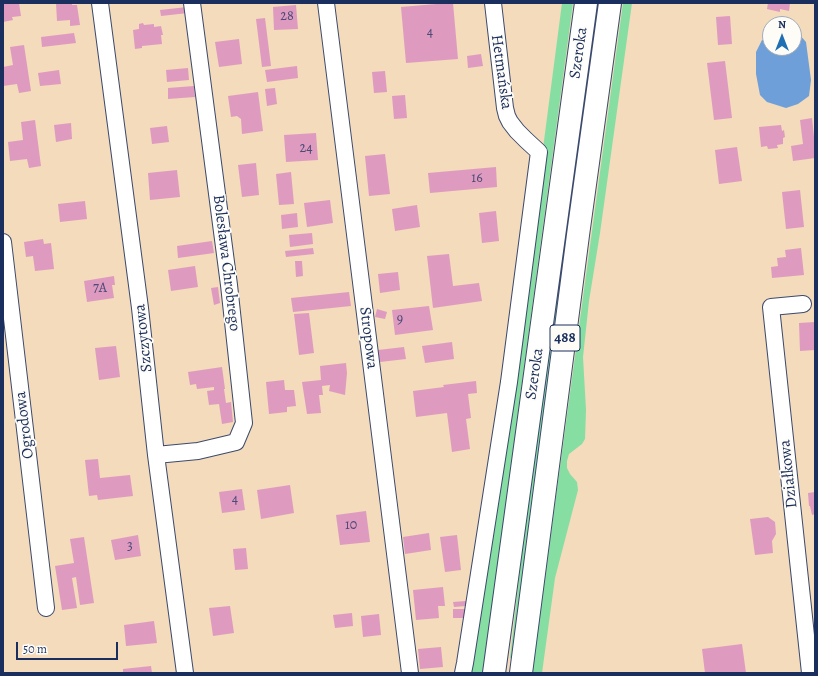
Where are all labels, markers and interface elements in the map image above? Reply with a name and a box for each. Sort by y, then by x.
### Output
house number: 28 [280,9,294,25]
north arrow [762,16,802,56]
text: N [778,17,786,32]
house number: 4 [427,25,433,41]
street label: Szeroka [566,26,592,80]
street label: Hetmańska [486,33,516,111]
house number: 24 [300,141,312,157]
house number: 16 [471,171,483,187]
street label: Bolesława Chrobrego [208,194,244,332]
house number: 7A [93,281,107,297]
street label: Szczytowa [131,303,157,373]
street label: Stropowa [355,306,381,370]
house number: 9 [397,312,403,328]
road number: 488 [550,325,580,351]
street label: Szeroka [522,347,548,401]
street label: Ogrodowa [11,390,39,460]
street label: Działkowa [776,439,802,509]
house number: 4 [232,492,238,508]
house number: 10 [345,518,357,534]
house number: 3 [127,539,133,555]
scale bar [18,634,120,660]
text: 50 m [23,641,47,657]

